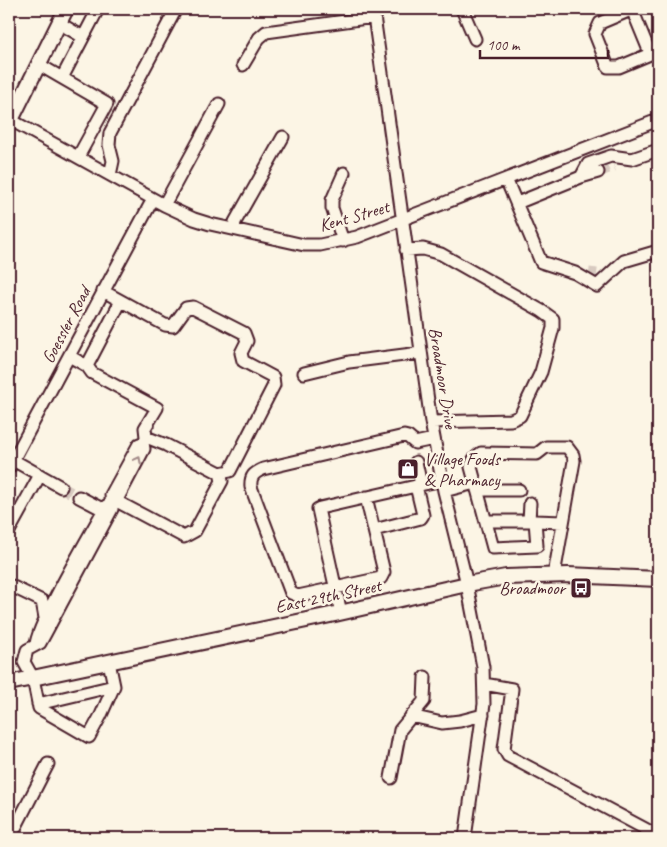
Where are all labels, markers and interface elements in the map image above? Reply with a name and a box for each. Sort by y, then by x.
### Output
scale bar [480,28,607,60]
text: 100 m [487,36,521,55]
street label: Kent Street [317,195,393,236]
street label: Goessler Road [37,281,97,367]
street label: Broadmoor Drive [424,326,462,431]
place label: Village Foods & Pharmacy [424,448,502,491]
one-way arrow [132,456,142,465]
shop icon: Village Foods & Pharmacy [396,457,420,481]
street label: East 29th Street [273,574,385,618]
bus stop icon: Broadmoor [569,576,593,600]
place label: Broadmoor [499,577,568,599]

